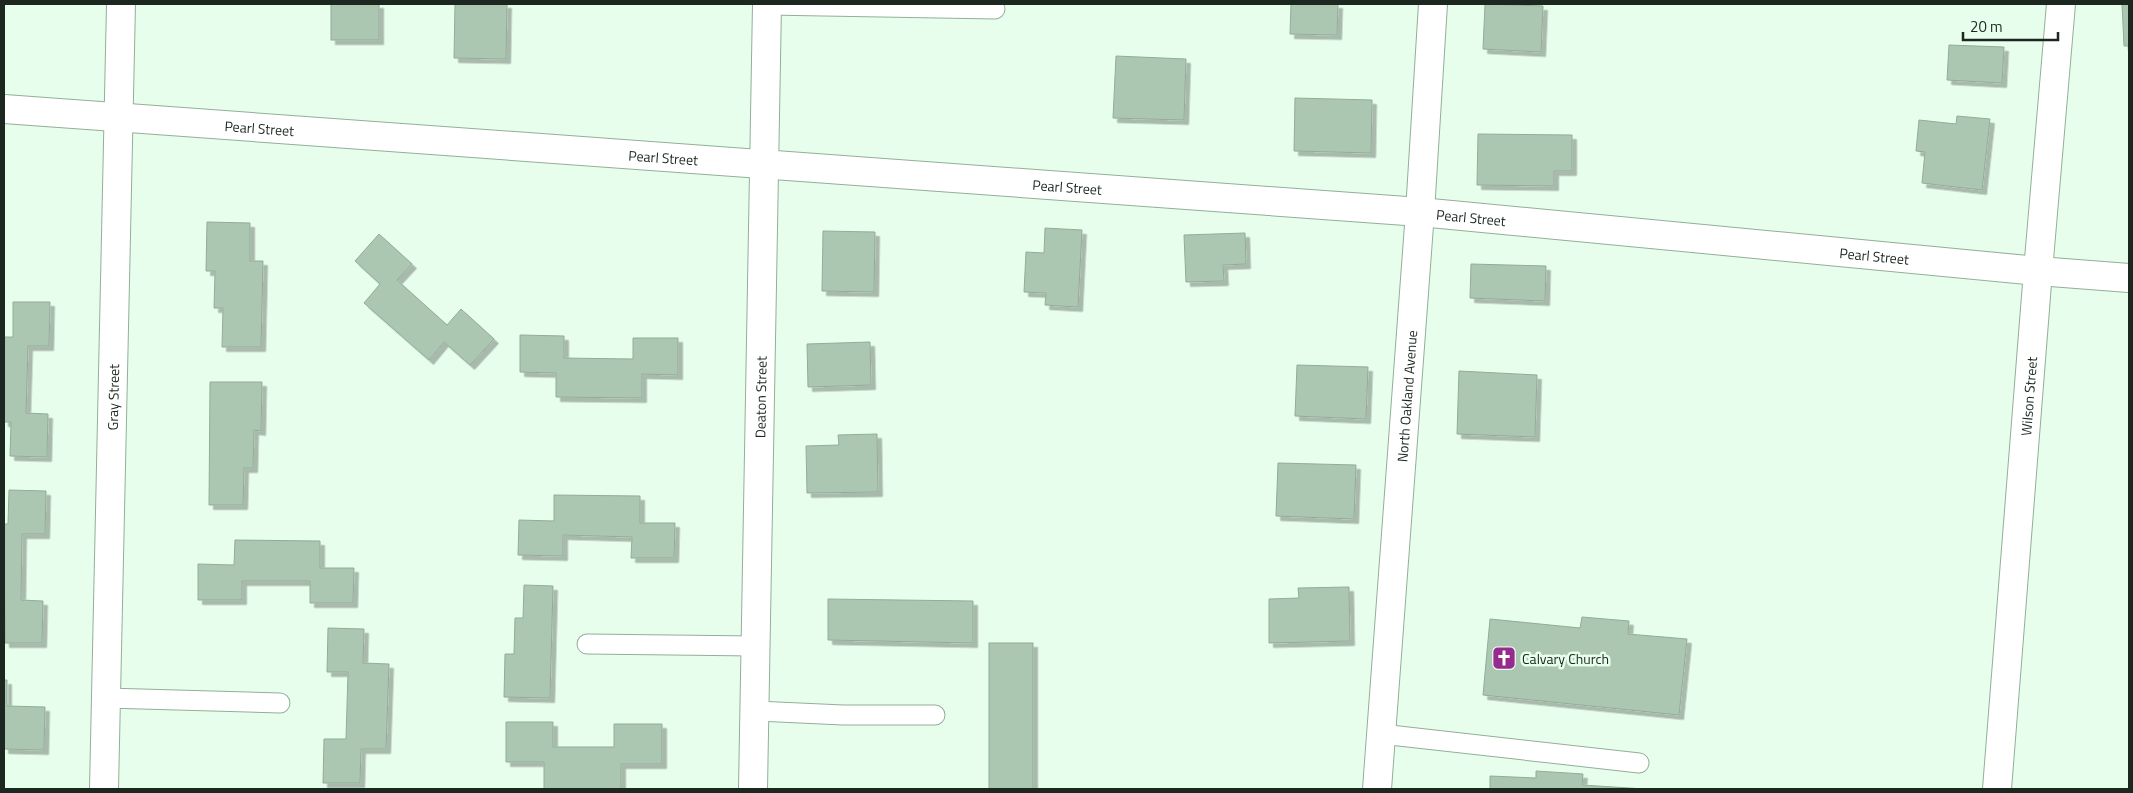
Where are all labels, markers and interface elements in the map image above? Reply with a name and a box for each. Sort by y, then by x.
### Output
scale bar [1963,10,2058,42]
text: 20 m [1970,15,2003,38]
street label: Pearl Street [224,115,295,141]
street label: Pearl Street [628,144,699,170]
street label: Pearl Street [1032,173,1103,199]
street label: Pearl Street [1435,203,1507,231]
street label: Pearl Street [1839,242,1910,269]
street label: North Oakland Avenue [1391,329,1422,463]
street label: Deaton Street [749,356,771,438]
street label: Wilson Street [2014,356,2042,437]
street label: Gray Street [101,364,124,431]
church icon: Calvary Church [1491,645,1517,671]
place label: Calvary Church [1522,648,1609,669]

